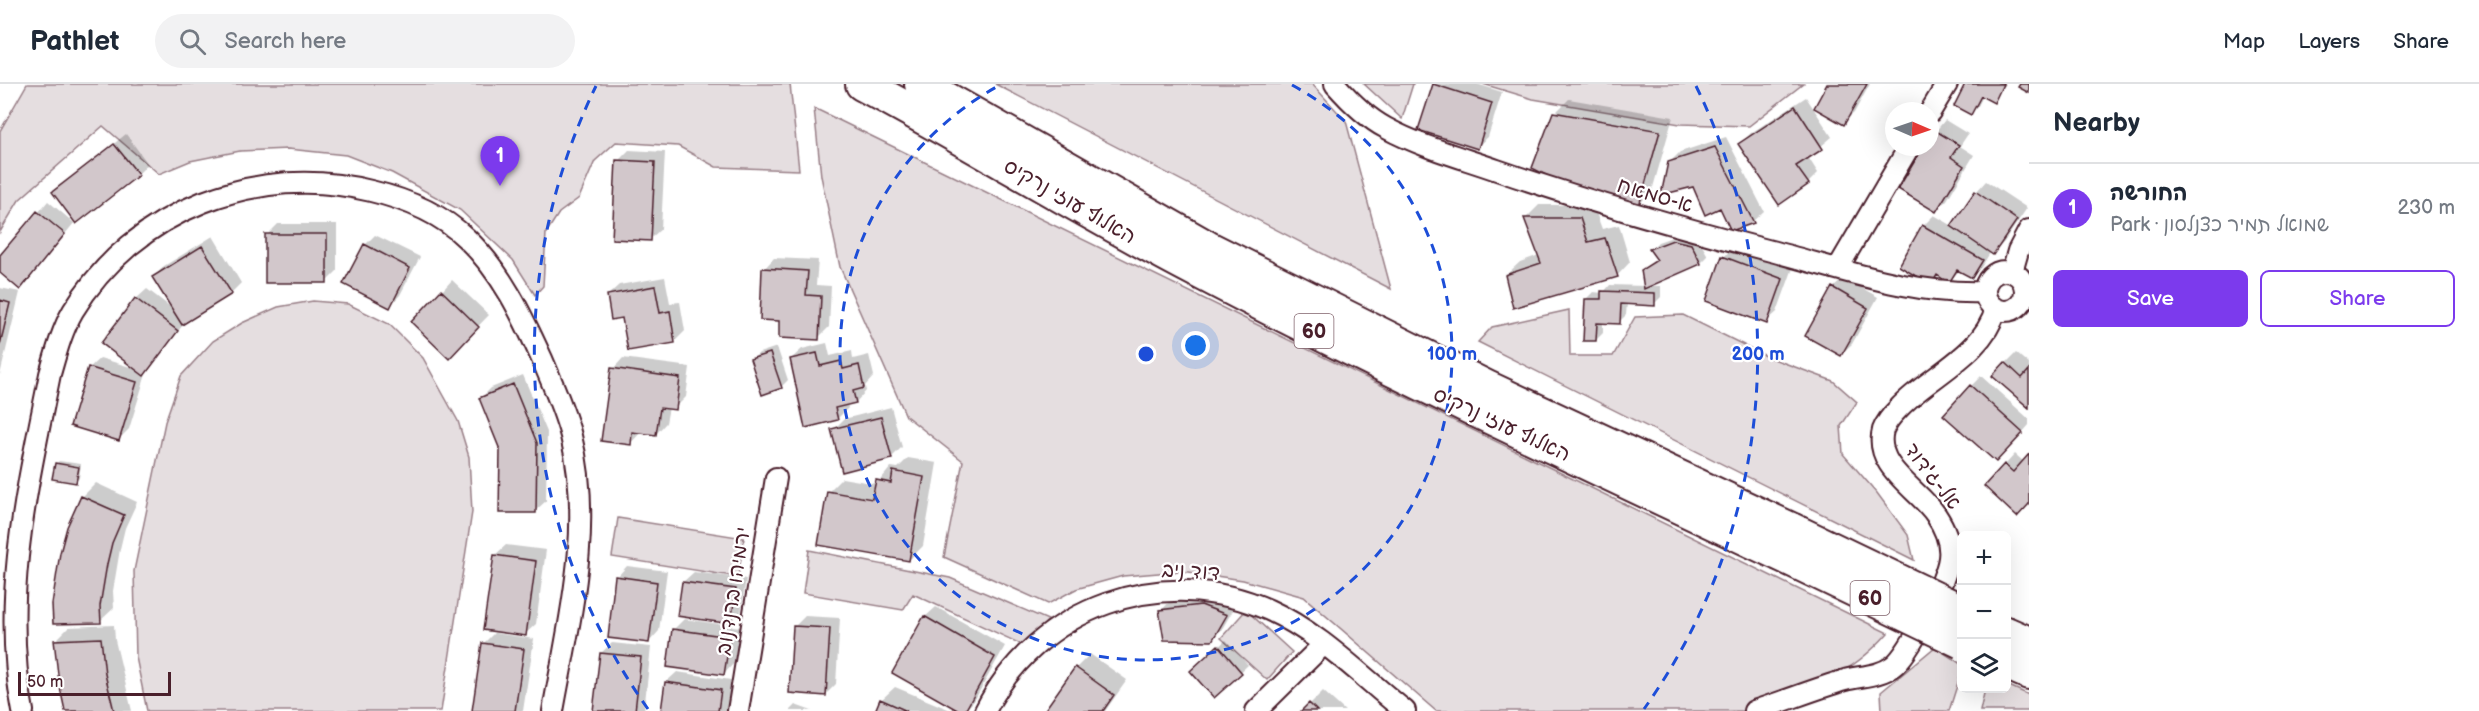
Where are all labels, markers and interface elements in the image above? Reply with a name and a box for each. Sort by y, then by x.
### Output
search box [155,14,575,68]
text: Pathlet [30,25,119,58]
icon: search [176,25,209,58]
text: Search here [224,28,346,55]
text: Map [2223,29,2265,54]
text: Layers [2298,29,2360,54]
text: Share [2393,29,2449,54]
north arrow [1885,102,1939,156]
text: Nearby [2053,108,2140,139]
pin: 1 [480,136,520,186]
street label: האלוף עוזי נרקיס [999,154,1140,249]
street label: א-סמאח [1614,173,1696,218]
text: החורשה [2110,180,2188,207]
text: 1 [2068,196,2077,220]
text: 230 m [2398,196,2455,220]
text: Park · שמואל תמיר כצנלסון [2110,213,2329,237]
button: Save [2053,270,2248,327]
button: Share [2260,270,2455,327]
road number: 60 [1294,314,1334,348]
your location [1181,331,1210,360]
centre of rings [1136,344,1156,364]
text: 100 m [1427,344,1477,365]
text: 200 m [1731,344,1785,365]
street label: האלוף עוזי נרקיס [1429,382,1574,467]
street label: אל-ג'דוד [1899,438,1966,514]
street label: ירמיהו ברנדנוב [711,525,756,657]
map controls [1957,531,2011,693]
button: + [1957,531,2011,585]
street label: דוד ניב [1161,557,1221,586]
road number: 60 [1850,581,1890,615]
button: − [1957,585,2011,639]
button: layers [1957,639,2011,693]
scale bar [18,669,171,696]
text: 50 m [27,673,63,692]

